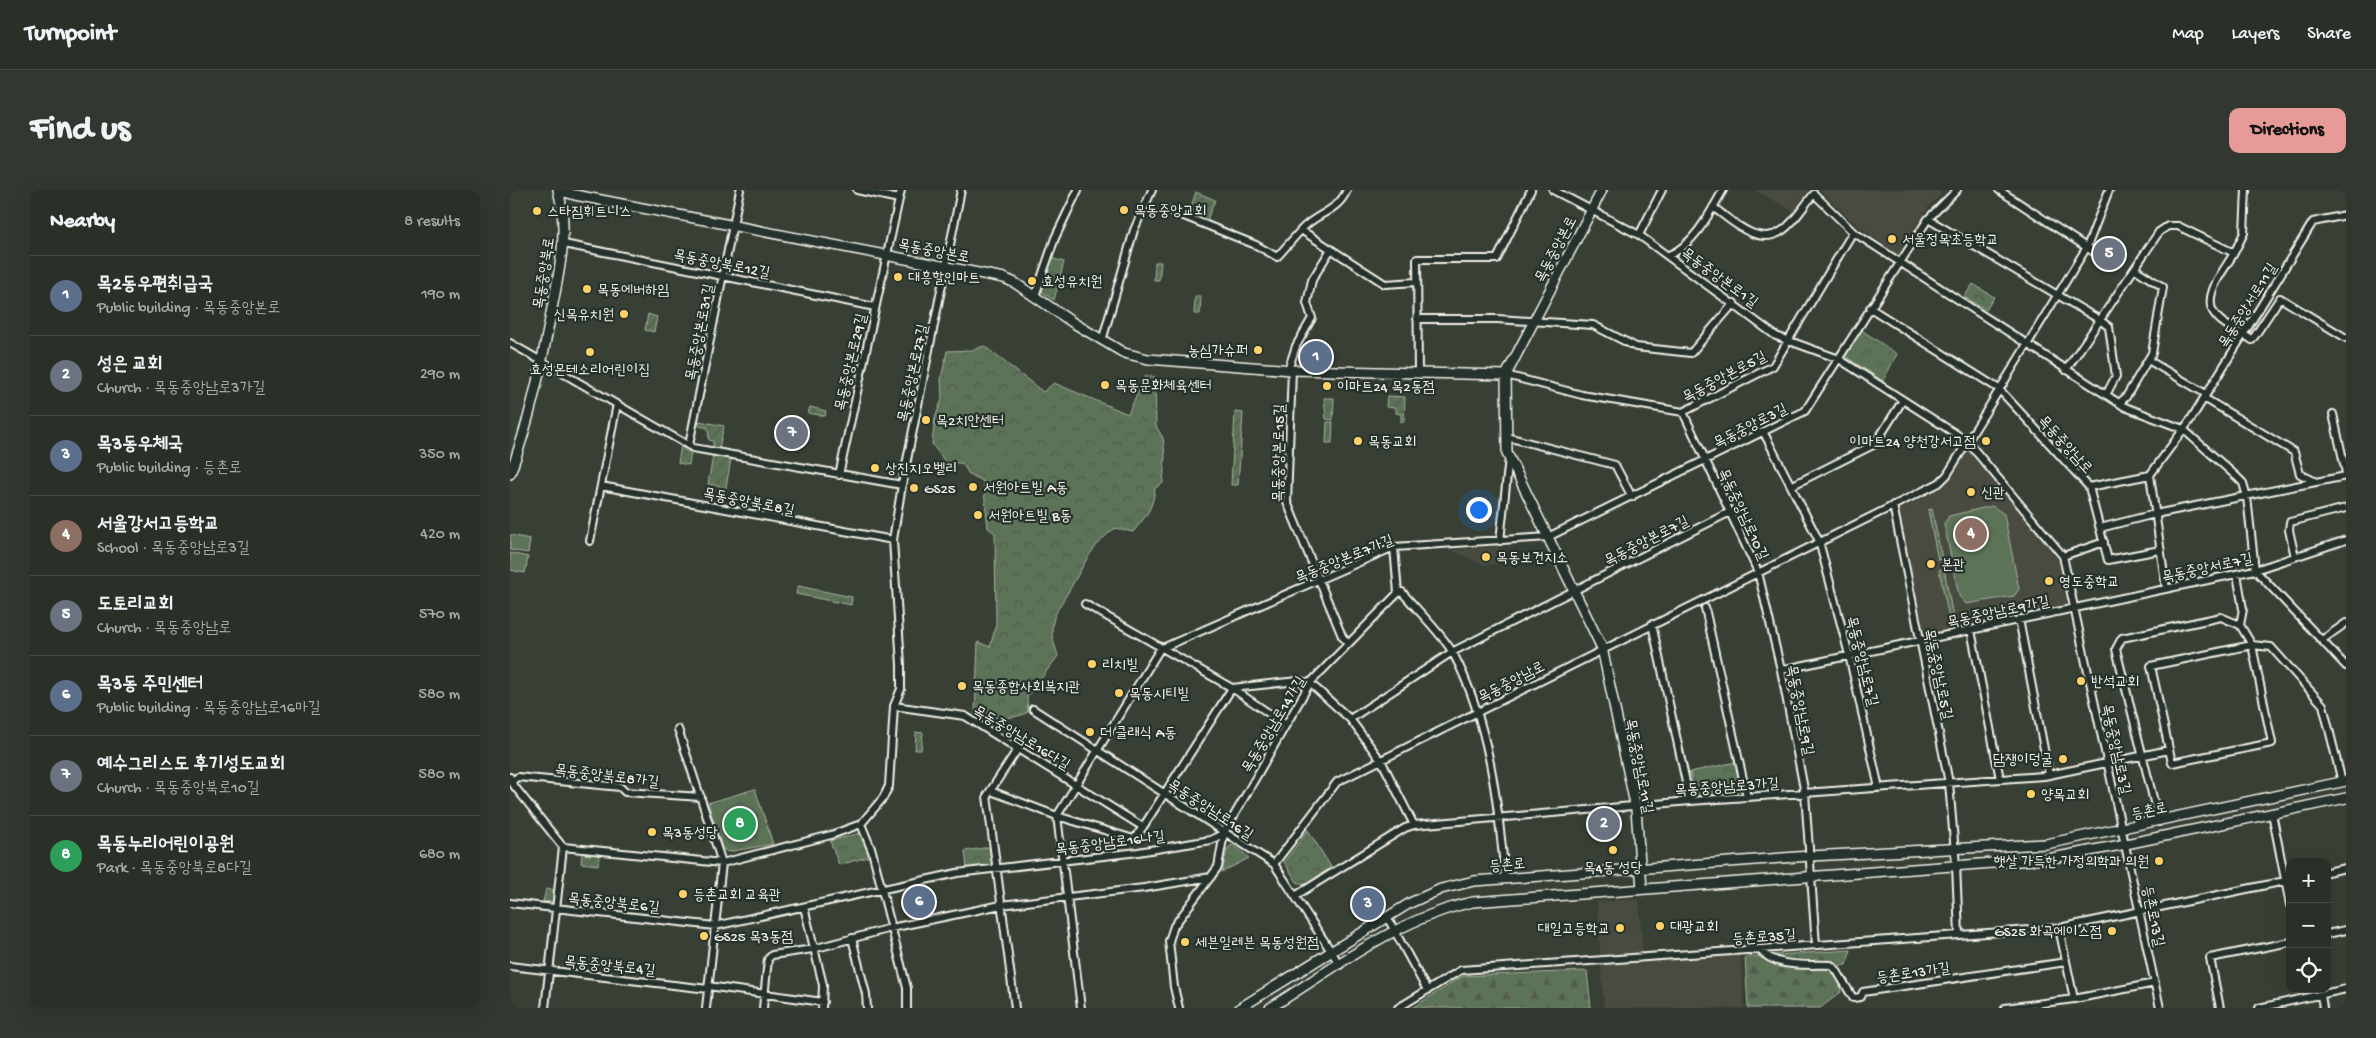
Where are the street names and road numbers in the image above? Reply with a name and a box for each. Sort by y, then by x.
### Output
street label: 목동중앙본로 [1532,214,1582,286]
street label: 목동중앙북로 [530,236,560,310]
street label: 목동중앙본로 [896,236,971,268]
street label: 목동중앙본로1길 [1677,245,1761,313]
street label: 목동중앙북로12길 [672,247,771,283]
street label: 목동중앙서로11길 [2215,260,2282,352]
street label: 목동중앙본로31길 [683,282,719,382]
street label: 목동중앙본로29길 [832,312,872,413]
street label: 목동중앙본로27길 [895,323,933,424]
street label: 목동중앙본로5길 [1680,348,1770,407]
street label: 목동중앙로3길 [1711,401,1791,453]
street label: 목동중앙본로15길 [1270,404,1290,502]
street label: 목동중앙남로 [2034,412,2095,478]
street label: 목동중앙남로10길 [1713,466,1771,564]
street label: 목동중앙북로8길 [701,485,796,521]
street label: 목동중앙본로7길 [1602,513,1692,571]
street label: 목동중앙본로7가길 [1293,532,1397,588]
street label: 목동중앙서로7길 [2160,551,2254,587]
street label: 목동중앙남로9가길 [1946,593,2051,633]
street label: 목동중앙남로7길 [1841,615,1881,708]
street label: 목동중앙남로5길 [1919,627,1955,721]
street label: 목동중앙남로 [1476,658,1548,707]
street label: 목동중앙남로9길 [1781,664,1817,757]
street label: 목동중앙남로14가길 [1239,673,1311,777]
street label: 목동중앙남로3길 [2097,702,2133,796]
street label: 목동중앙남로16다길 [969,703,1073,775]
street label: 목동중앙남로11길 [1620,717,1656,816]
street label: 목동중앙북로8가길 [554,762,660,792]
street label: 목동중앙남로3가길 [1674,775,1780,801]
street label: 목동중앙남로16길 [1164,776,1256,845]
street label: 등촌로 [2130,799,2169,825]
street label: 목동중앙남로16나길 [1054,828,1166,860]
street label: 등촌로 [1488,855,1526,877]
street label: 등촌로13길 [2137,884,2167,949]
street label: 목동중앙북로6길 [567,890,661,918]
street label: 등촌로35길 [1732,927,1797,949]
street label: 목동중앙북로4길 [563,953,656,981]
street label: 등촌로13가길 [1875,960,1951,988]

